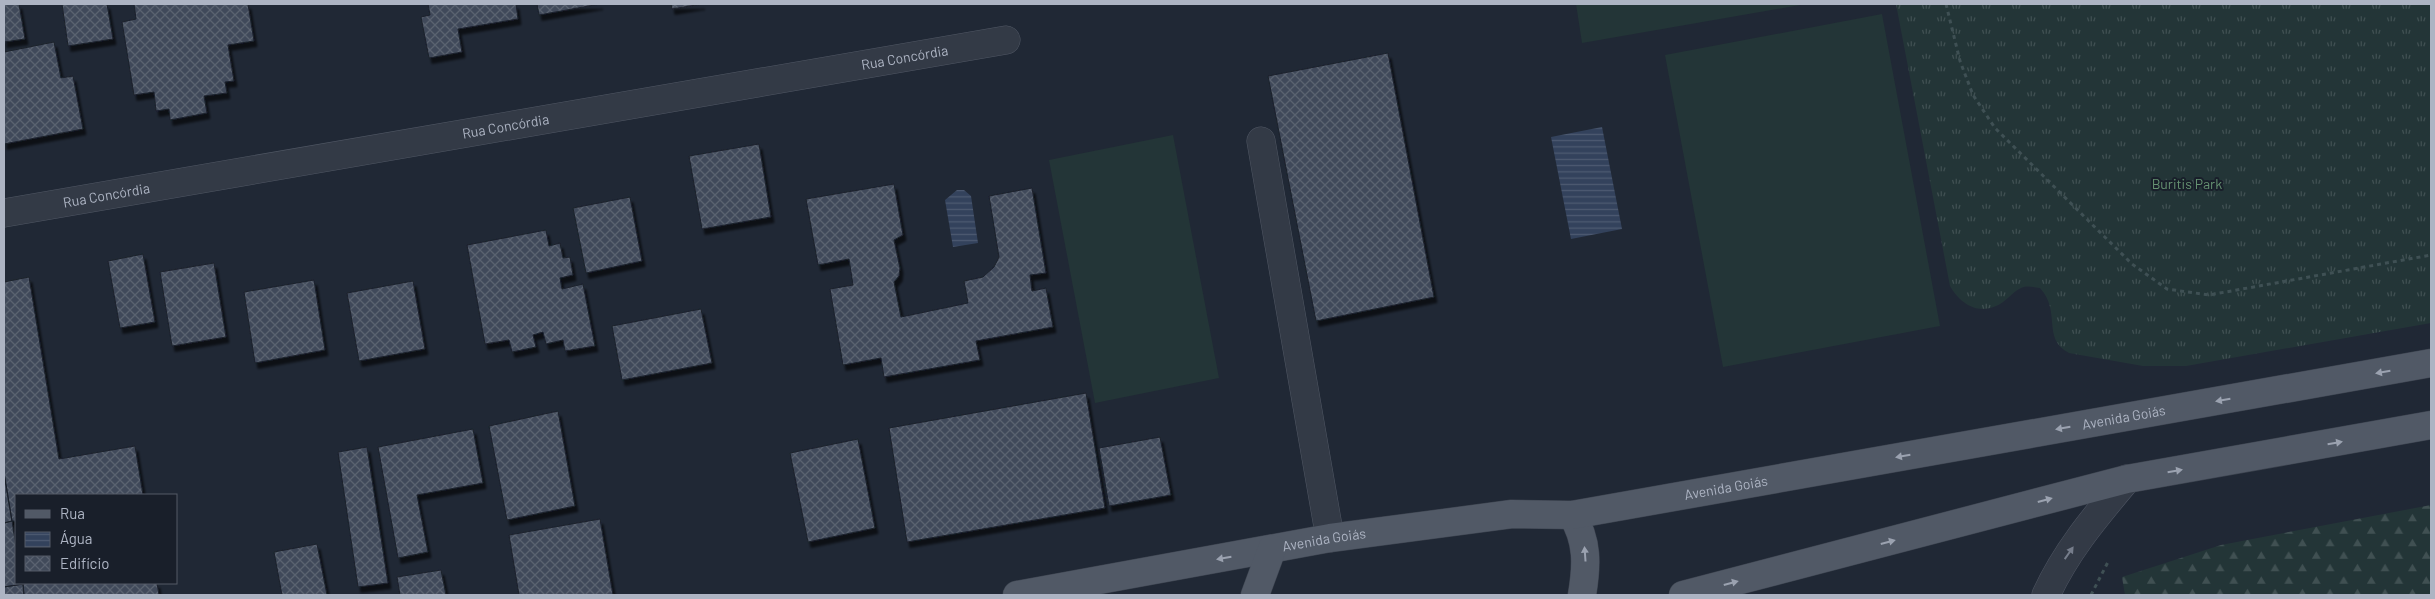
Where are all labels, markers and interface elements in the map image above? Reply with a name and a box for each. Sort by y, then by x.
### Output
street label: Rua Concórdia [860,41,949,73]
street label: Rua Concórdia [461,110,550,142]
park label: Buritis Park [2152,175,2222,192]
street label: Rua Concórdia [62,179,151,211]
one-way arrow [2375,368,2391,376]
one-way arrow [2215,397,2231,405]
street label: Avenida Goiás [2081,401,2167,433]
one-way arrow [2055,425,2071,433]
one-way arrow [2327,438,2343,446]
one-way arrow [1895,453,1911,461]
one-way arrow [2167,467,2183,475]
street label: Avenida Goiás [1683,472,1769,503]
legend [15,494,178,584]
one-way arrow [2038,496,2053,504]
text: Rua [60,504,85,522]
street label: Avenida Goiás [1281,524,1367,555]
text: Água [60,529,93,547]
one-way arrow [1880,537,1895,545]
one-way arrow [1581,545,1589,561]
one-way arrow [2064,546,2074,559]
text: Edifício [60,554,109,572]
one-way arrow [1216,554,1232,562]
one-way arrow [1723,579,1738,587]

